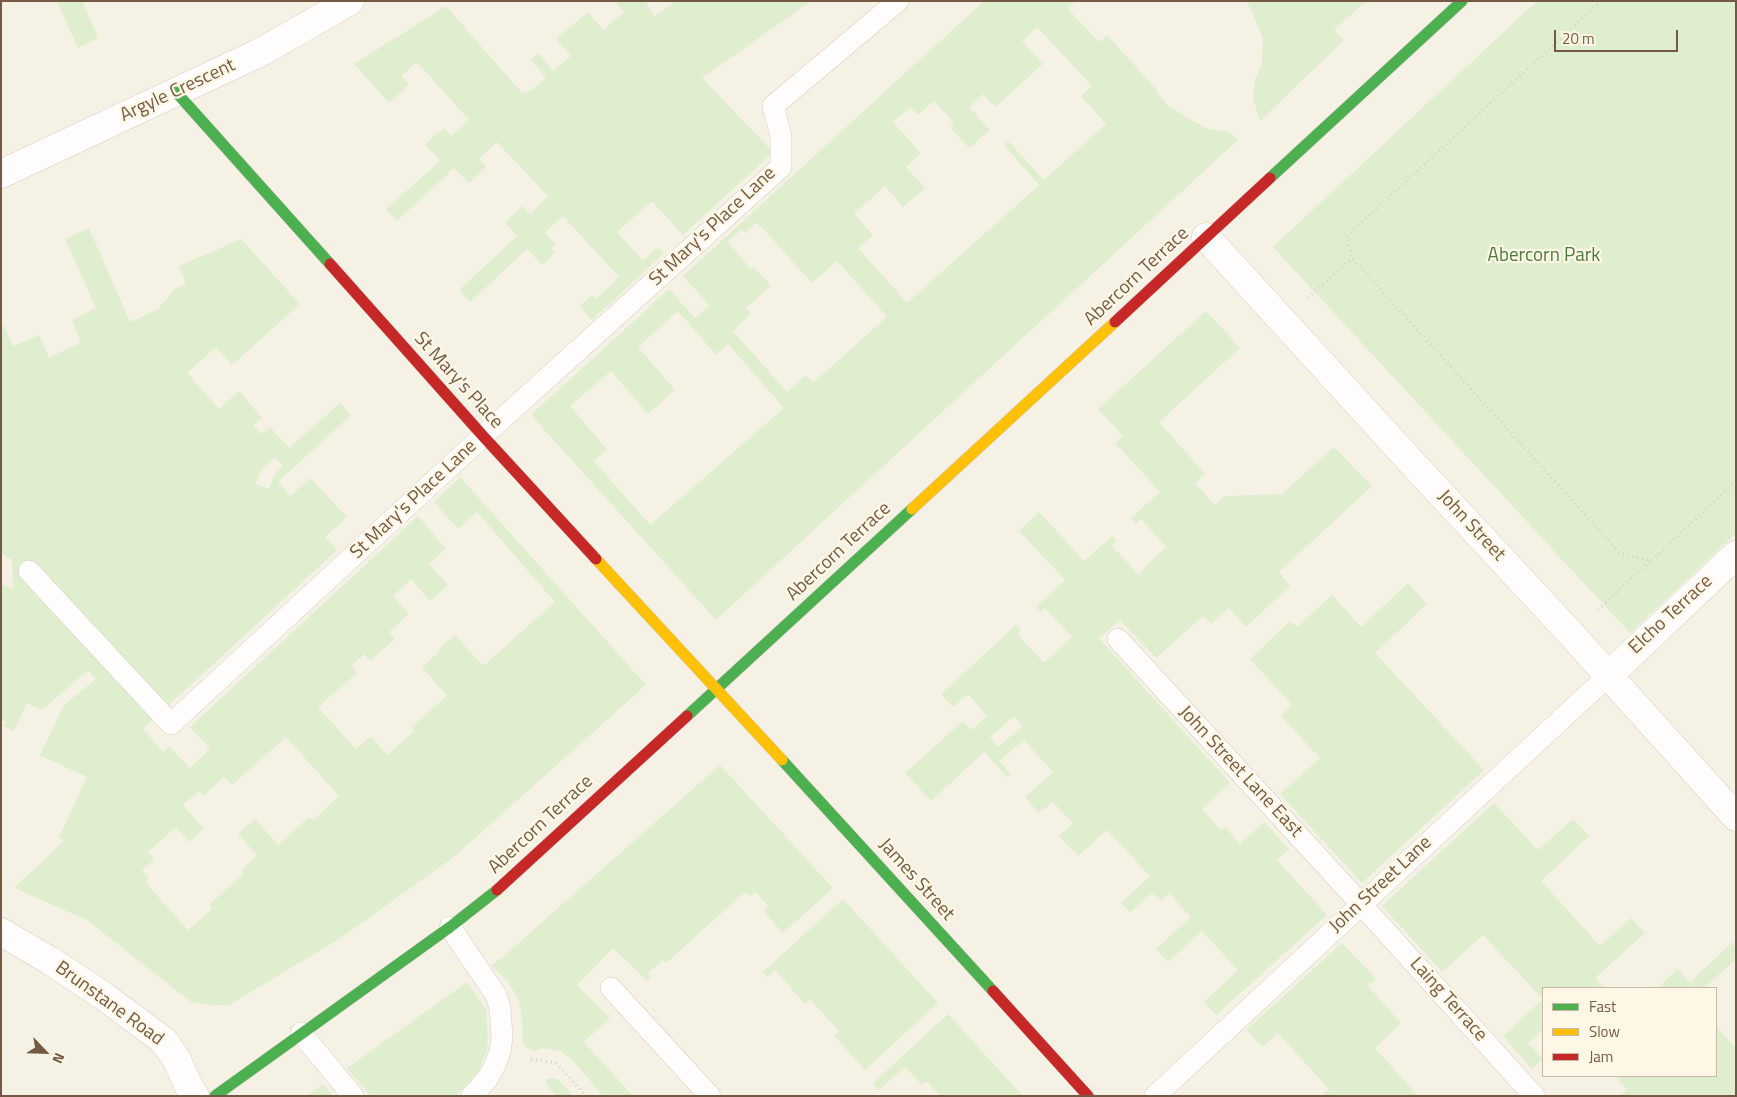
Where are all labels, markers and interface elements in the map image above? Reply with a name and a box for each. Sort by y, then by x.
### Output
scale bar [1557,20,1681,52]
text: 20 m [1562,27,1595,50]
street label: Argyle Crescent [117,54,239,128]
street label: St Mary's Place Lane [645,163,781,291]
street label: Abercorn Terrace [1080,223,1194,331]
park label: Abercorn Park [1488,245,1600,267]
street label: St Mary's Place [409,328,507,434]
street label: St Mary's Place Lane [346,436,482,564]
street label: John Street [1432,486,1510,566]
street label: Abercorn Terrace [782,498,896,606]
street label: Elcho Terrace [1625,571,1717,659]
street label: John Street Lane East [1173,702,1307,842]
street label: Abercorn Terrace [484,771,598,879]
street label: John Street Lane [1325,832,1437,938]
street label: James Street [873,834,959,926]
street label: Laing Terrace [1404,953,1492,1047]
street label: Brunstane Road [50,957,168,1051]
legend [1542,987,1717,1077]
text: Fast [1589,995,1616,1018]
text: Slow [1589,1020,1620,1043]
north arrow [20,1027,70,1077]
text: Jam [1589,1045,1613,1068]
text: N [48,1050,71,1067]

